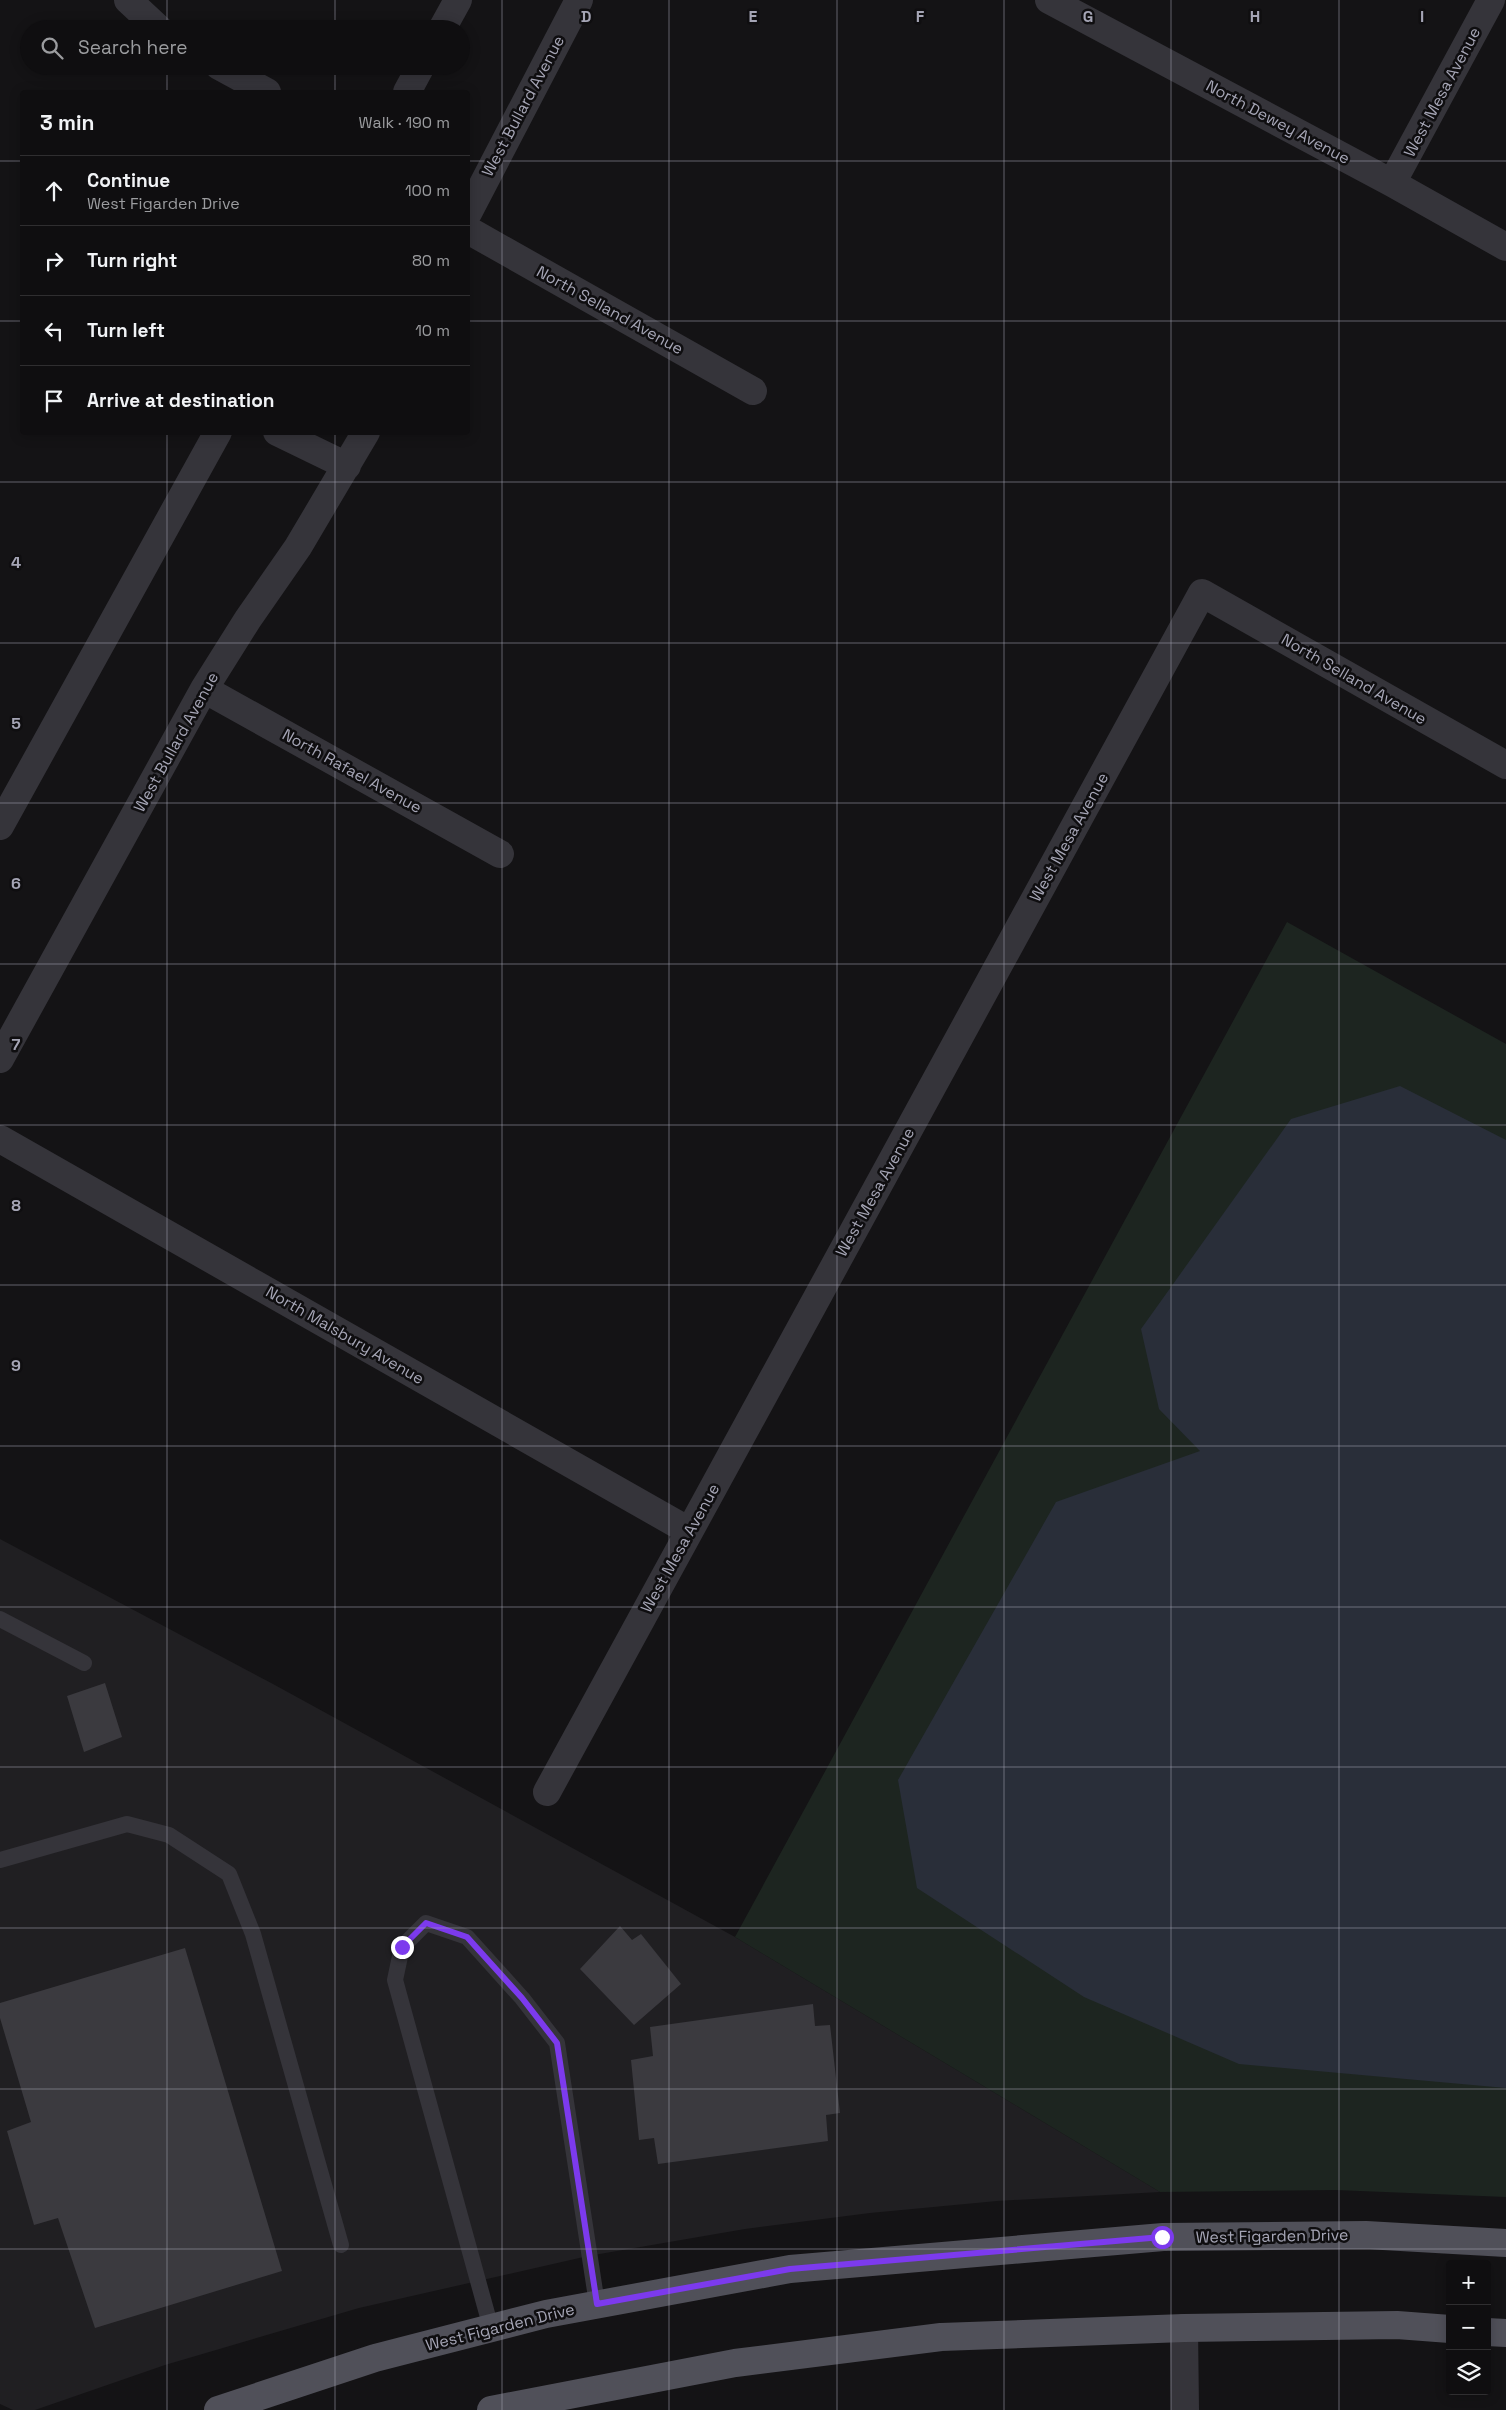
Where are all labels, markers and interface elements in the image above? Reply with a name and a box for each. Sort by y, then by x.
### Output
text: D [581,6,591,27]
text: E [749,6,758,27]
text: F [916,6,925,27]
text: G [1083,6,1093,27]
text: H [1250,6,1260,27]
text: I [1420,6,1424,27]
search box [20,20,470,75]
street label: West Mesa Avenue [1399,23,1485,161]
street label: West Bullard Avenue [477,32,569,180]
icon: search [38,34,66,62]
text: Search here [78,35,188,60]
street label: North Dewey Avenue [1202,75,1354,169]
text: 3 min [40,109,95,136]
text: Walk · 190 m [359,112,450,133]
text: Continue [87,168,170,193]
icon: ahead [40,177,68,205]
text: 100 m [405,180,450,201]
text: West Figarden Drive [87,193,240,214]
icon: right [40,247,68,275]
text: Turn right [87,248,177,273]
text: 80 m [412,250,450,271]
street label: North Selland Avenue [533,261,687,359]
icon: left [40,317,68,345]
text: Turn left [87,318,165,343]
text: 10 m [415,320,450,341]
icon: arrive [40,387,68,415]
text: Arrive at destination [87,388,275,413]
text: 4 [11,552,21,573]
street label: North Selland Avenue [1277,629,1431,729]
street label: West Bullard Avenue [129,668,223,816]
text: 5 [11,713,21,734]
street label: North Rafael Avenue [279,724,425,818]
street label: West Mesa Avenue [1025,769,1113,905]
text: 6 [11,873,21,894]
text: 7 [12,1034,21,1055]
street label: West Mesa Avenue [831,1124,919,1260]
text: 8 [11,1195,21,1216]
street label: North Malsbury Avenue [262,1281,428,1389]
text: 9 [11,1355,21,1376]
street label: West Mesa Avenue [636,1480,724,1616]
route end [391,1936,414,1959]
street label: West Figarden Drive [1195,2224,1349,2248]
route start [1151,2226,1174,2249]
map controls [1446,2260,1491,2395]
button: + [1446,2260,1491,2305]
street label: West Figarden Drive [423,2298,577,2356]
button: − [1446,2305,1491,2350]
button: layers [1446,2350,1491,2395]

